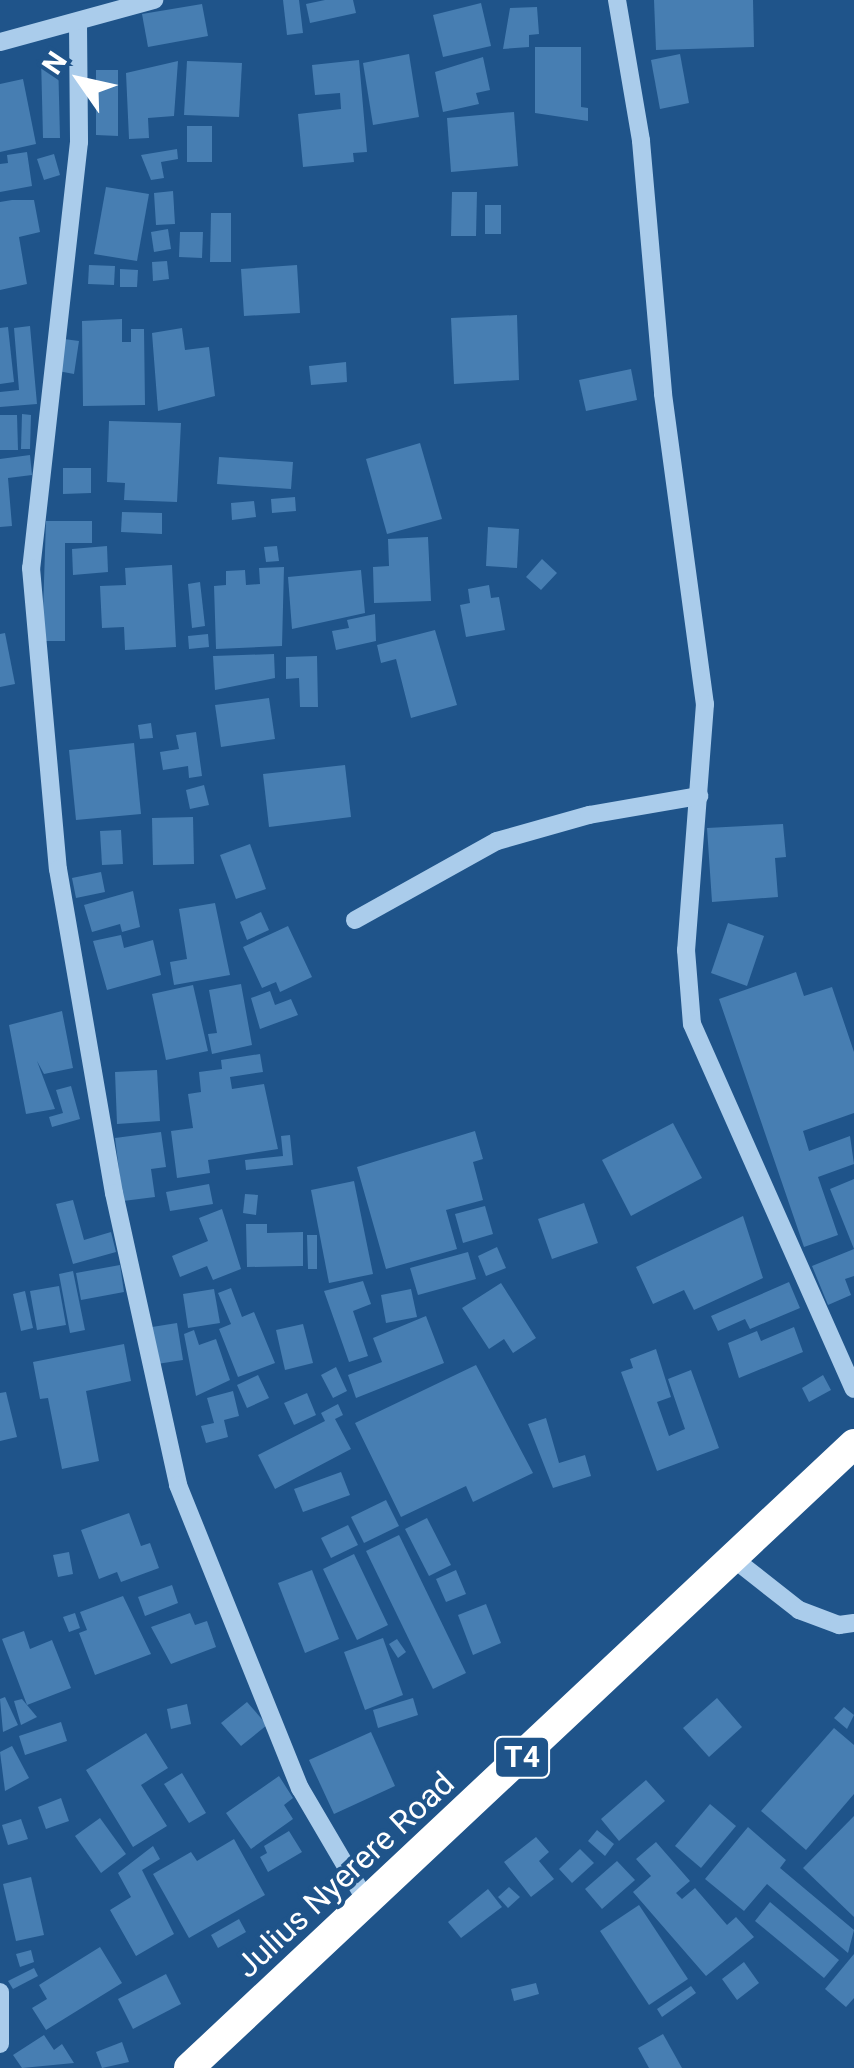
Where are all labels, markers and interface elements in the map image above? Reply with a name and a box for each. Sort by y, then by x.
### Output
north arrow [30,30,130,130]
text: N [36,46,74,80]
road number: T4 [492,1732,552,1782]
street label: Julius Nyerere Road [228,1764,462,1986]

